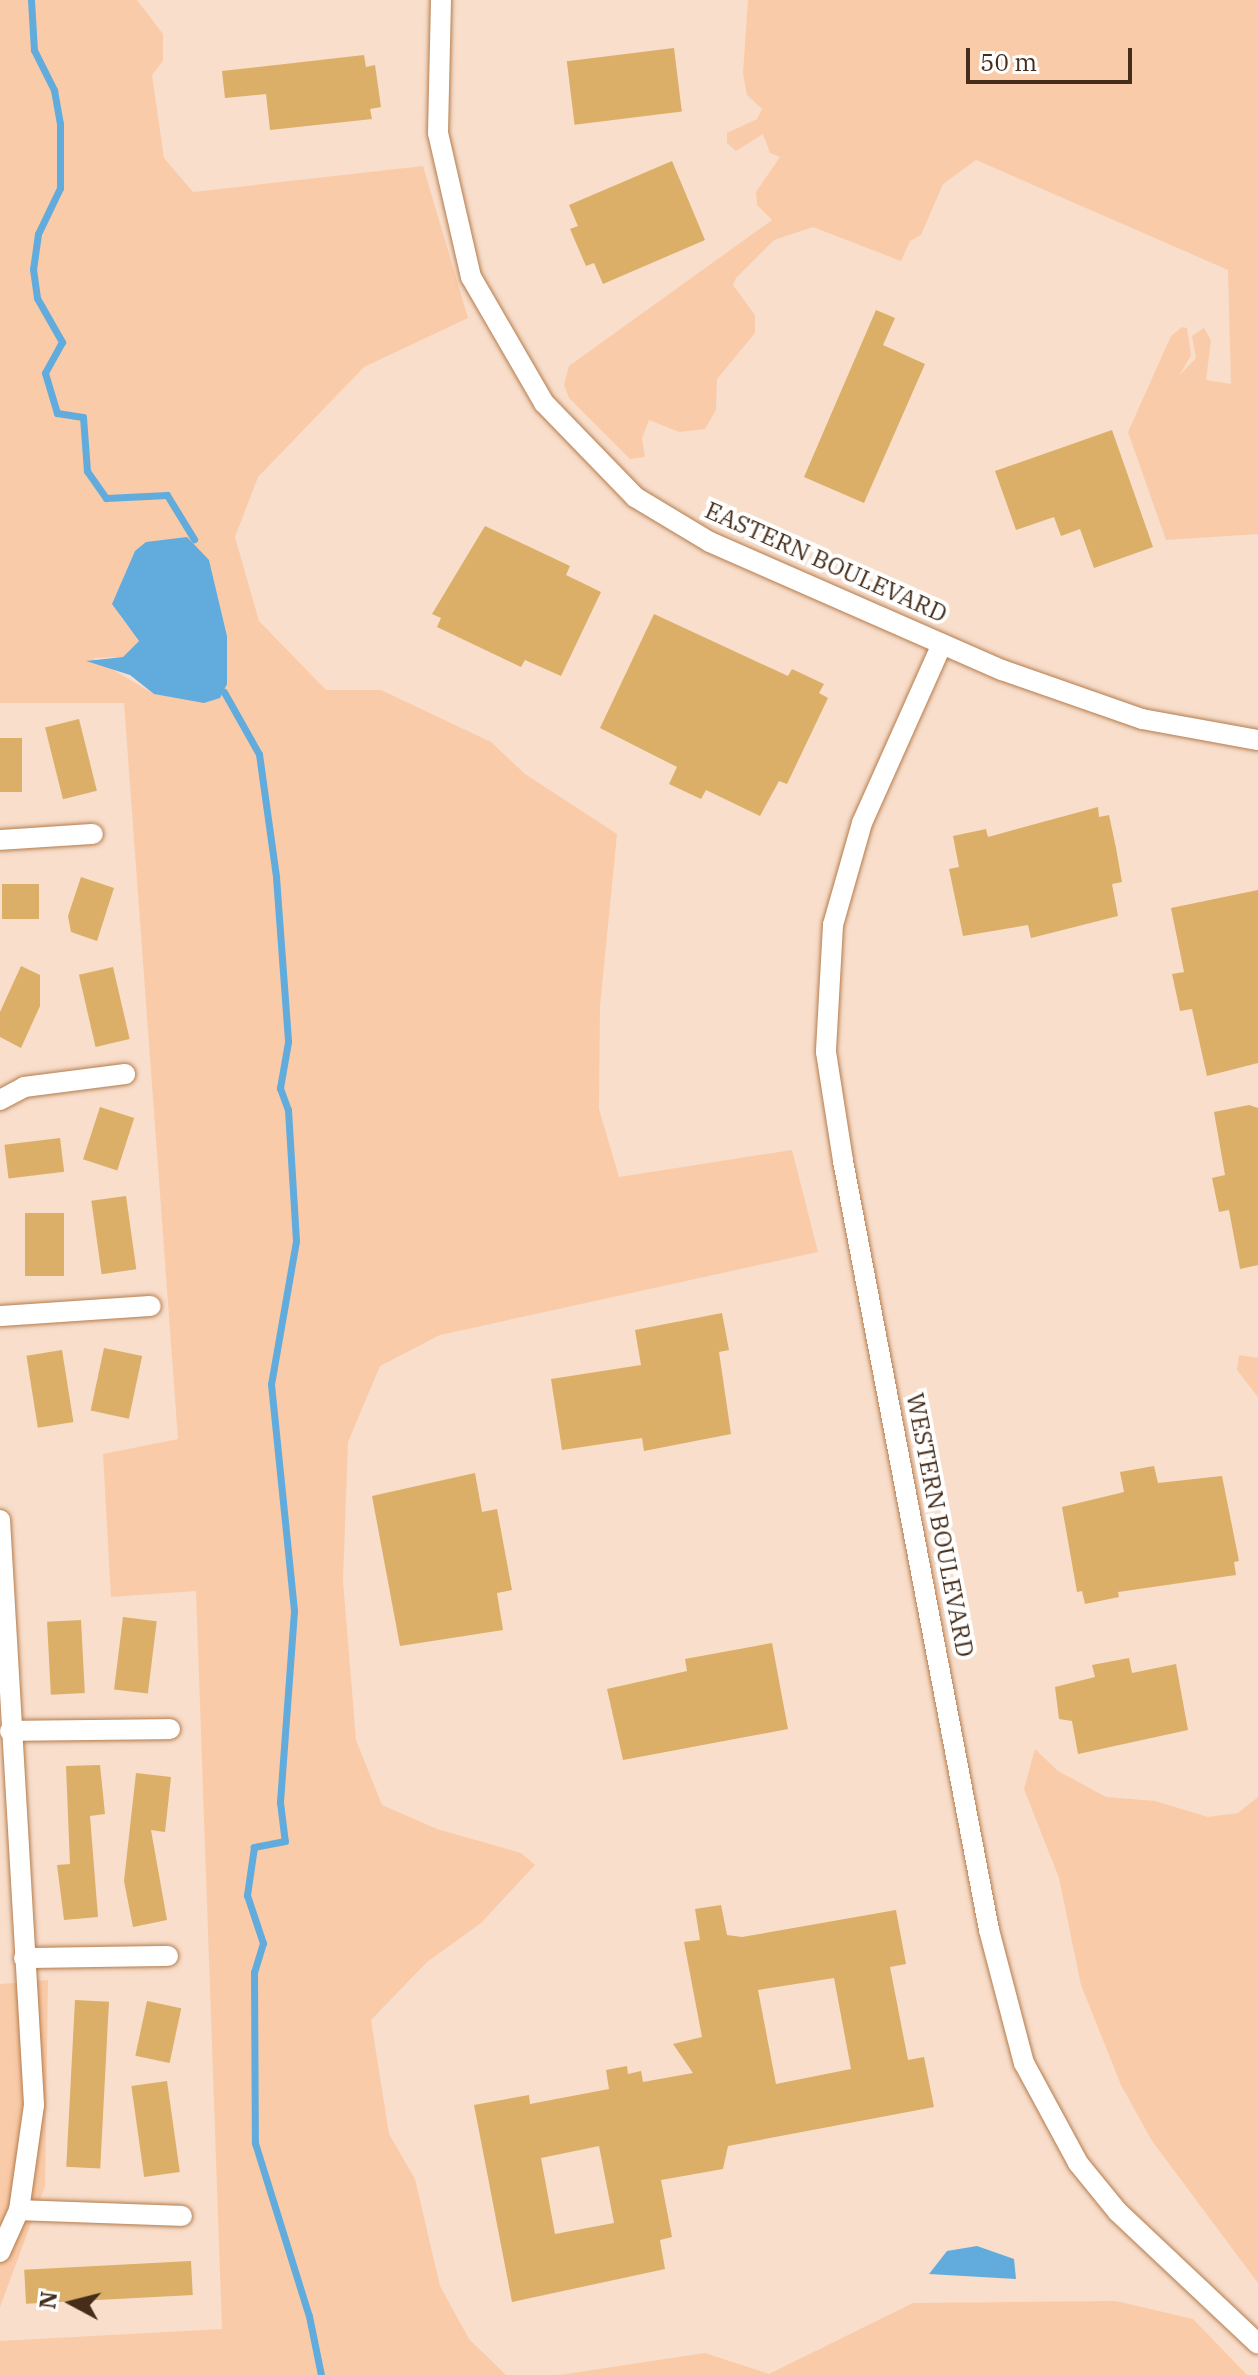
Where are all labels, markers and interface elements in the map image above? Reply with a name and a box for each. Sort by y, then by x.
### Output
scale bar [970,32,1136,82]
text: 50 m [980,46,1037,78]
street label: EASTERN BOULEVARD [701,496,951,628]
street label: WESTERN BOULEVARD [900,1391,980,1659]
north arrow [32,2263,112,2343]
text: N [32,2290,63,2310]

